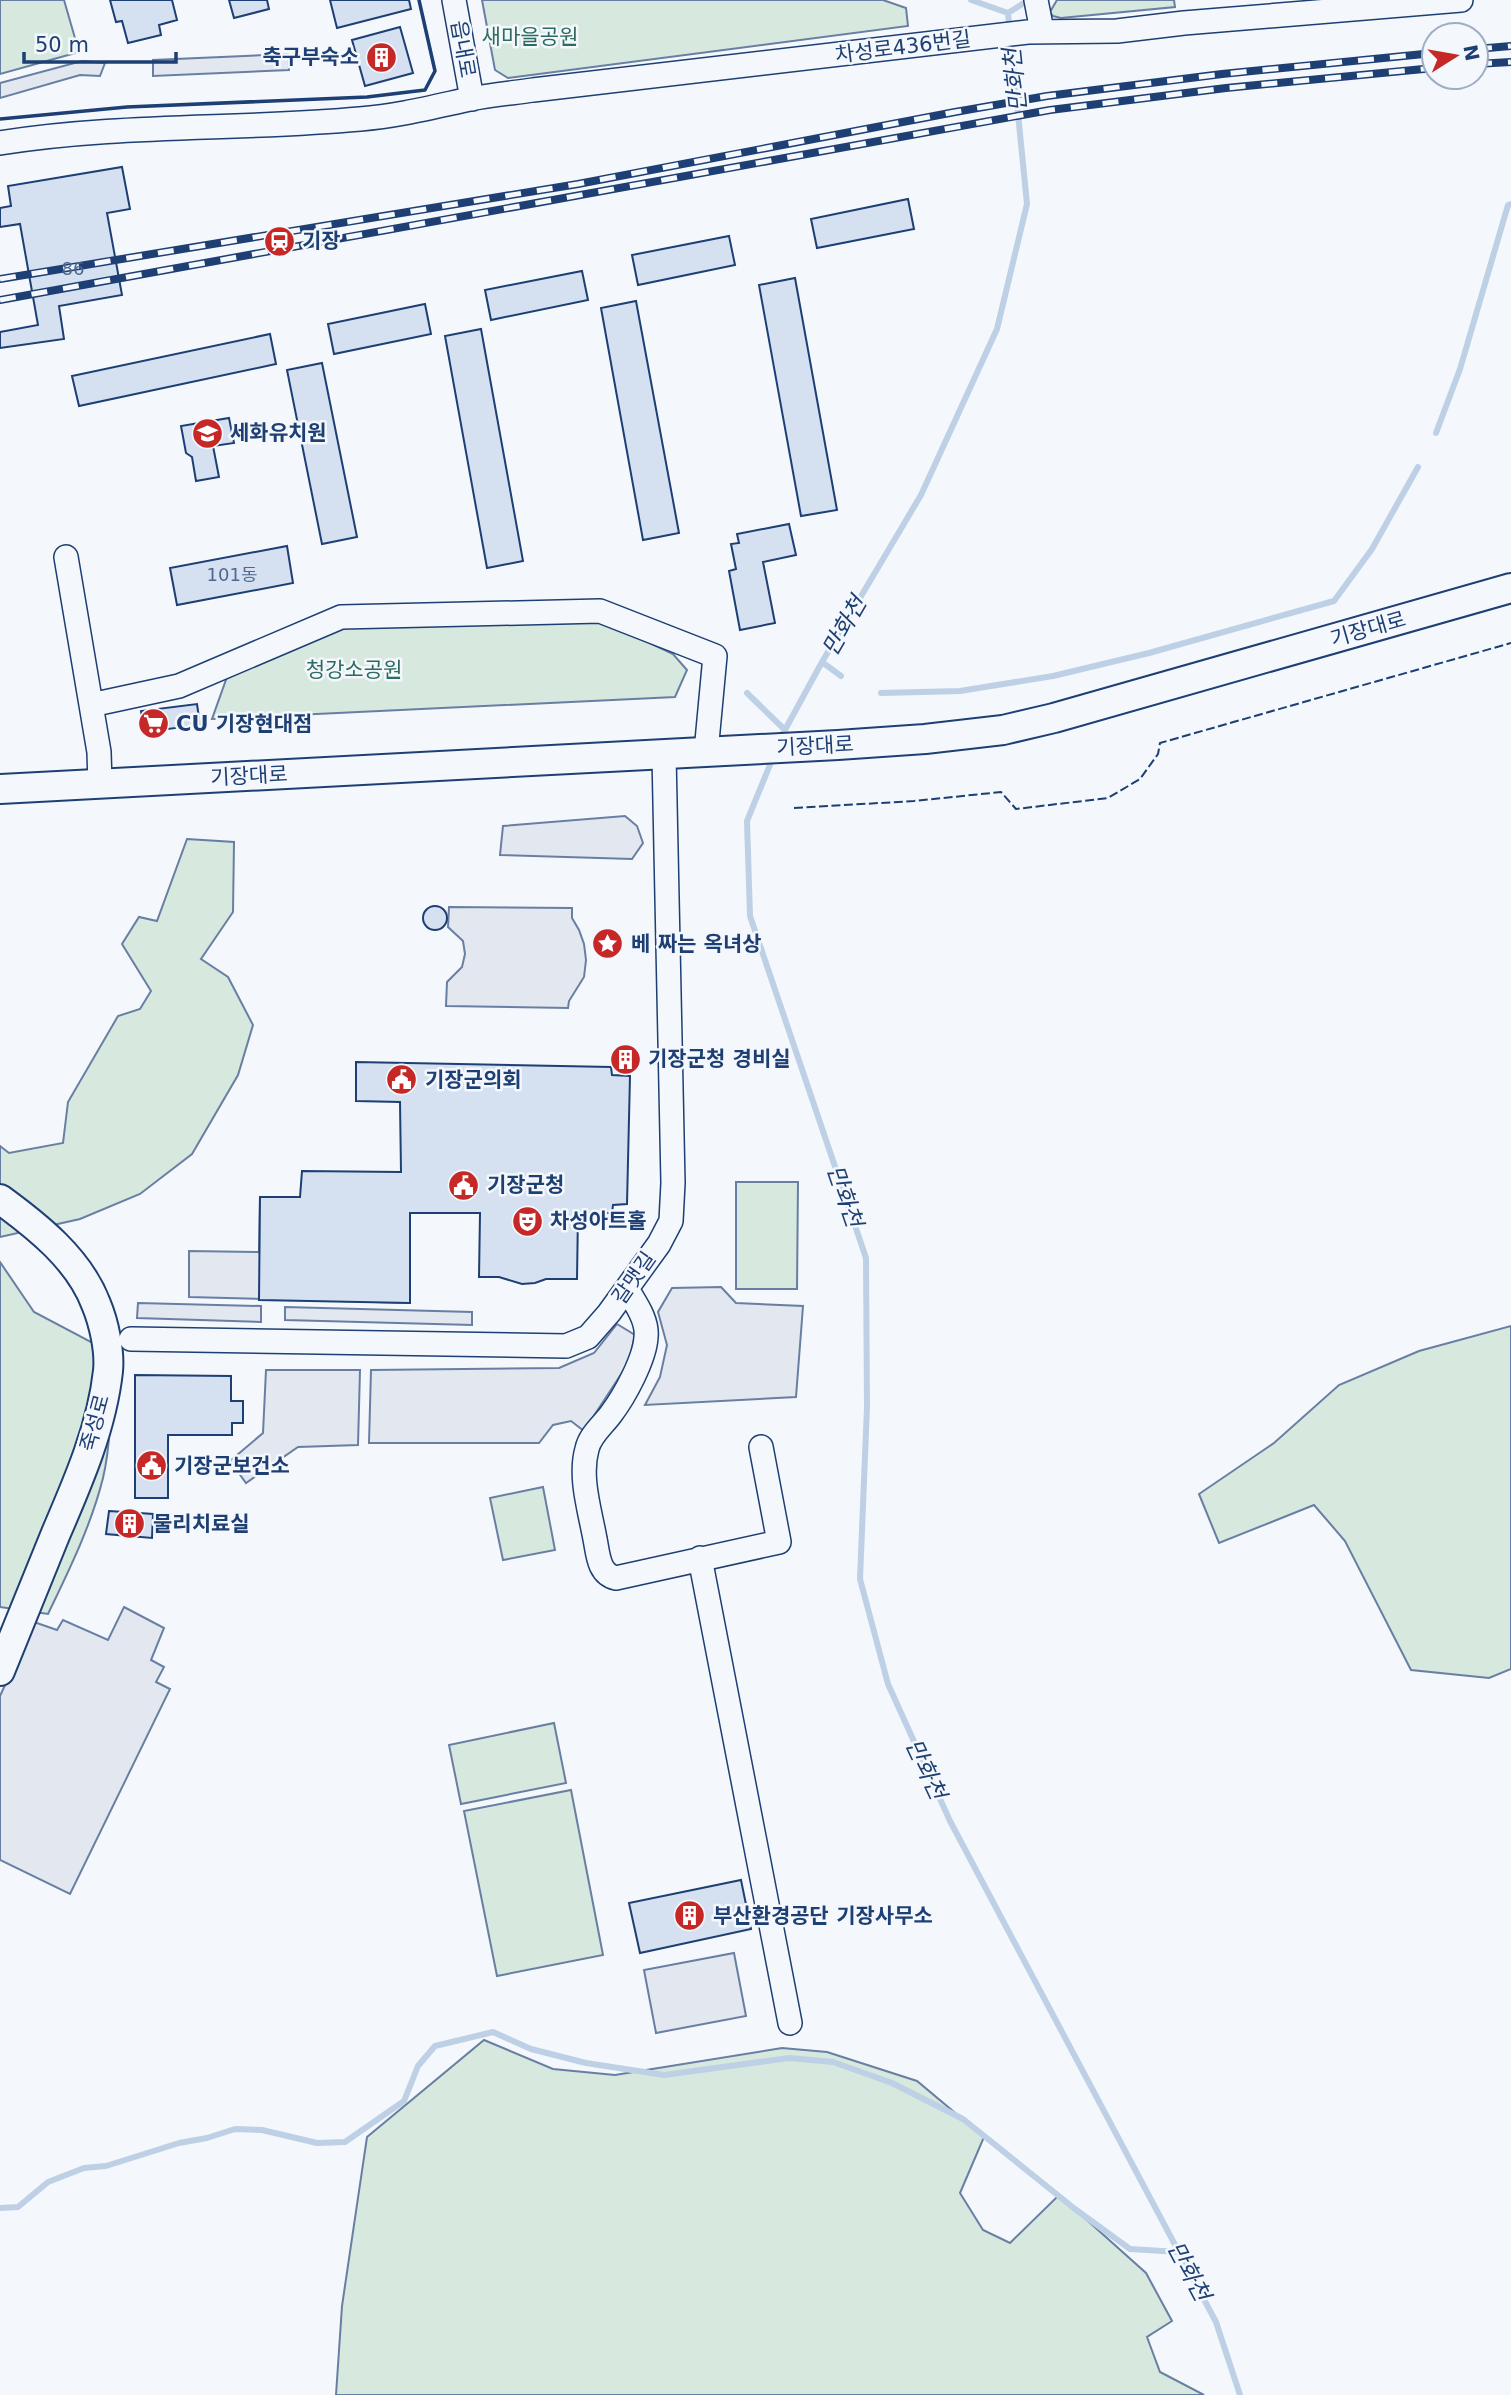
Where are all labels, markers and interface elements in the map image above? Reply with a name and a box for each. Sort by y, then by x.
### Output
street label: 읍내로 [446,18,480,80]
scale bar [24,21,177,65]
north arrow [1420,21,1490,91]
park label: 새마을공원 [482,25,578,49]
street label: 차성로436번길 [834,27,972,67]
text: 50 m [35,33,89,57]
building icon: 축구부숙소 [365,40,399,74]
text: N [1459,43,1484,63]
water label: 만화천 [998,44,1031,113]
place label: 축구부숙소 [262,45,359,69]
station icon: 기장 [262,224,296,258]
place label: 기장 [302,229,341,253]
house number: 86 [62,258,84,279]
school or university icon: 세화유치원 [190,416,224,450]
place label: 세화유치원 [230,421,327,445]
house number: 101동 [207,564,257,585]
water label: 만화천 [817,590,873,660]
street label: 기장대로 [1328,607,1408,651]
park label: 청강소공원 [306,658,402,682]
supermarket icon: CU 기장현대점 [136,707,170,741]
place label: CU 기장현대점 [176,712,312,736]
street label: 기장대로 [776,732,854,760]
street label: 기장대로 [210,762,288,790]
place icon: 베 짜는 옥녀상 [591,927,625,961]
place label: 베 짜는 옥녀상 [631,932,762,956]
building icon: 기장군청 경비실 [608,1042,642,1076]
place label: 기장군청 경비실 [648,1047,791,1071]
public building icon: 기장군의회 [385,1063,419,1097]
place label: 기장군의회 [425,1068,522,1092]
water label: 만화천 [822,1162,869,1233]
public building icon: 기장군청 [447,1168,481,1202]
place label: 기장군청 [487,1173,564,1197]
theatre icon: 차성아트홀 [510,1204,544,1238]
place label: 차성아트홀 [550,1209,647,1233]
street label: 갈맷길 [608,1247,660,1309]
street label: 죽성로 [76,1392,114,1454]
public building icon: 기장군보건소 [134,1449,168,1483]
place label: 기장군보건소 [174,1454,290,1478]
building icon: 물리치료실 [113,1507,147,1541]
place label: 물리치료실 [153,1512,250,1536]
water label: 만화천 [901,1735,952,1806]
building icon: 부산환경공단 기장사무소 [673,1899,707,1933]
place label: 부산환경공단 기장사무소 [713,1904,933,1928]
water label: 만화천 [1163,2237,1217,2308]

